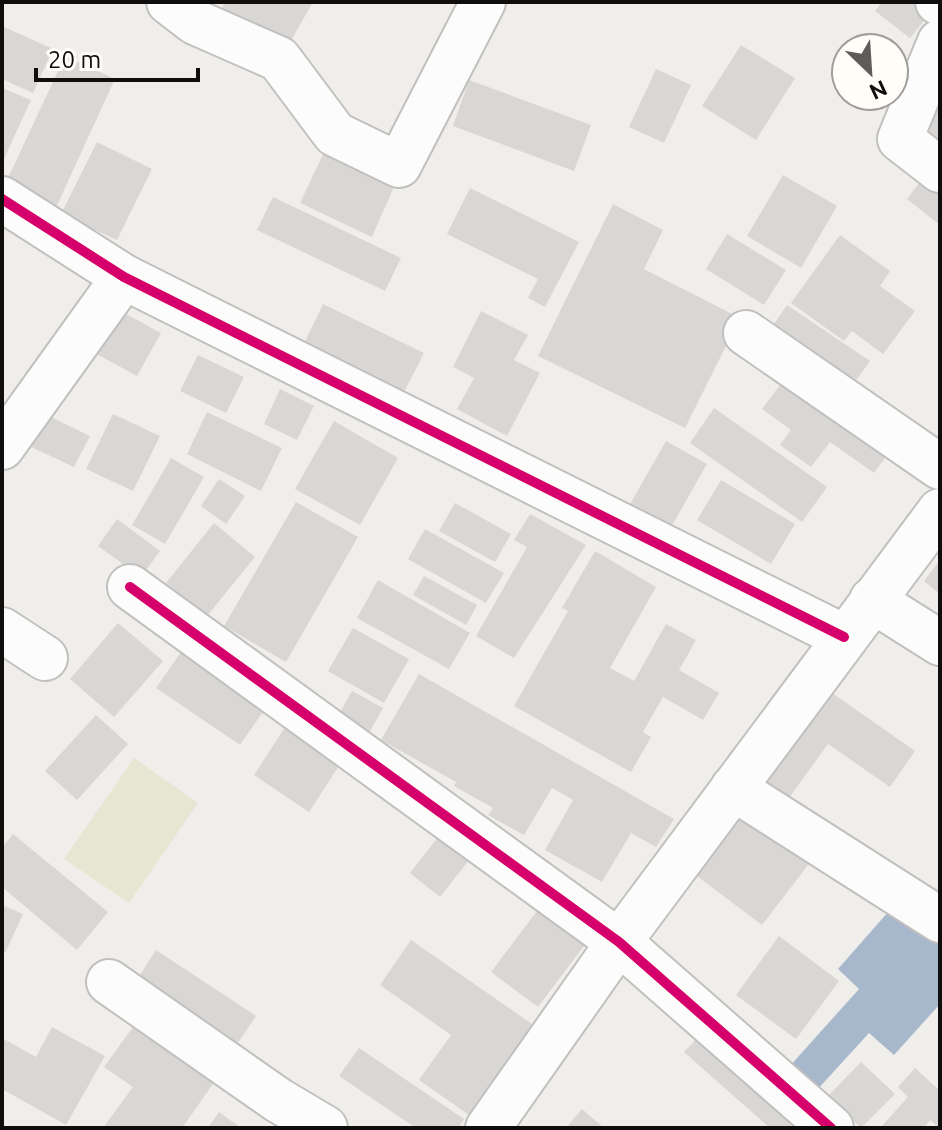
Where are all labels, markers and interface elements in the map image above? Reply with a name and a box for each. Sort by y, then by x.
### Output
scale bar [36,32,198,82]
north arrow [830,32,910,112]
text: 20 m [48,46,101,73]
text: N [866,76,891,105]

